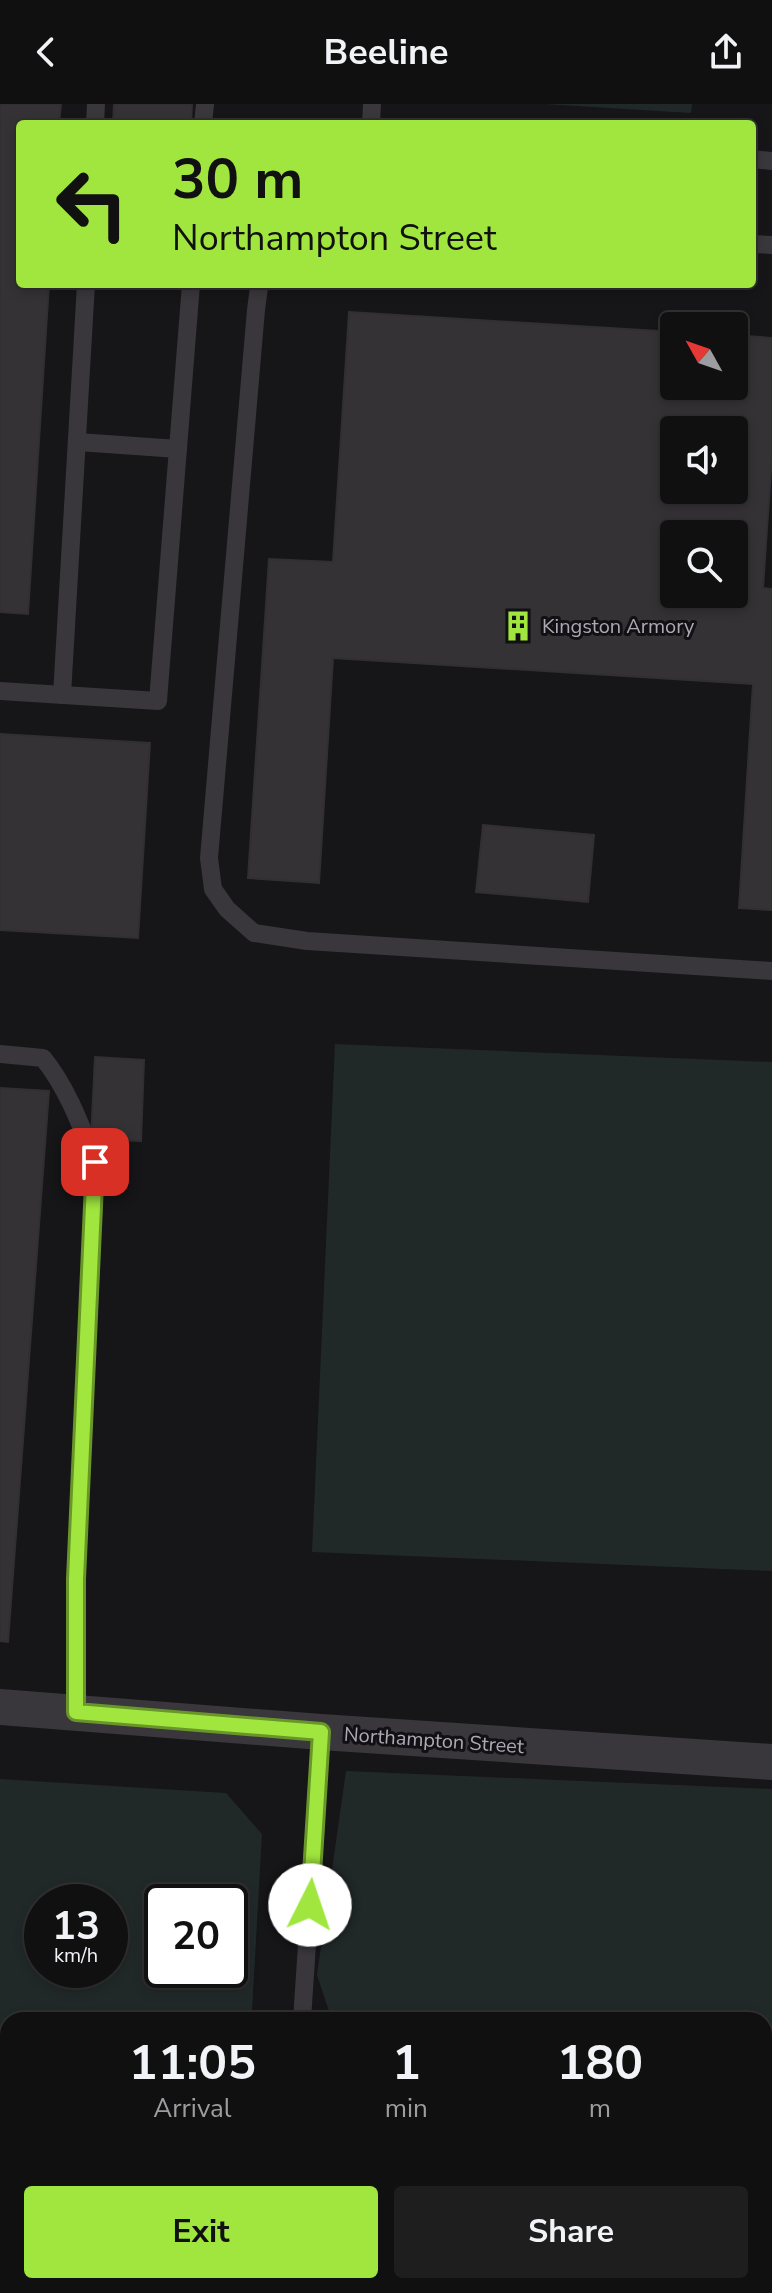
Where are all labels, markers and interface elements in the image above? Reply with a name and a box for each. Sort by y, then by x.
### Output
text: Beeline [323,28,449,77]
icon: back [24,30,68,74]
icon: share [704,30,748,74]
text: 30 m [172,141,303,218]
icon: left [40,152,144,256]
text: Northampton Street [172,214,497,263]
north arrow [660,312,748,400]
map controls [660,312,748,608]
button: sound [660,416,748,504]
button: search [660,520,748,608]
building icon: Kingston Armory [501,609,535,643]
place label: Kingston Armory [542,613,695,640]
pin [61,1128,129,1196]
icon: arrive [73,1140,117,1184]
street label: Northampton Street [343,1721,526,1760]
position arrow [268,1863,352,1947]
speed limit sign: 20 [144,1884,248,1988]
text: 13 [52,1899,100,1953]
text: km/h [54,1942,98,1969]
text: 11:05 [129,2030,256,2096]
text: 1 [392,2030,421,2096]
text: 180 [557,2030,643,2096]
text: Arrival [153,2091,232,2126]
text: min [385,2091,428,2126]
text: m [589,2091,611,2126]
button: Exit [24,2186,378,2278]
button: Share [394,2186,748,2278]

